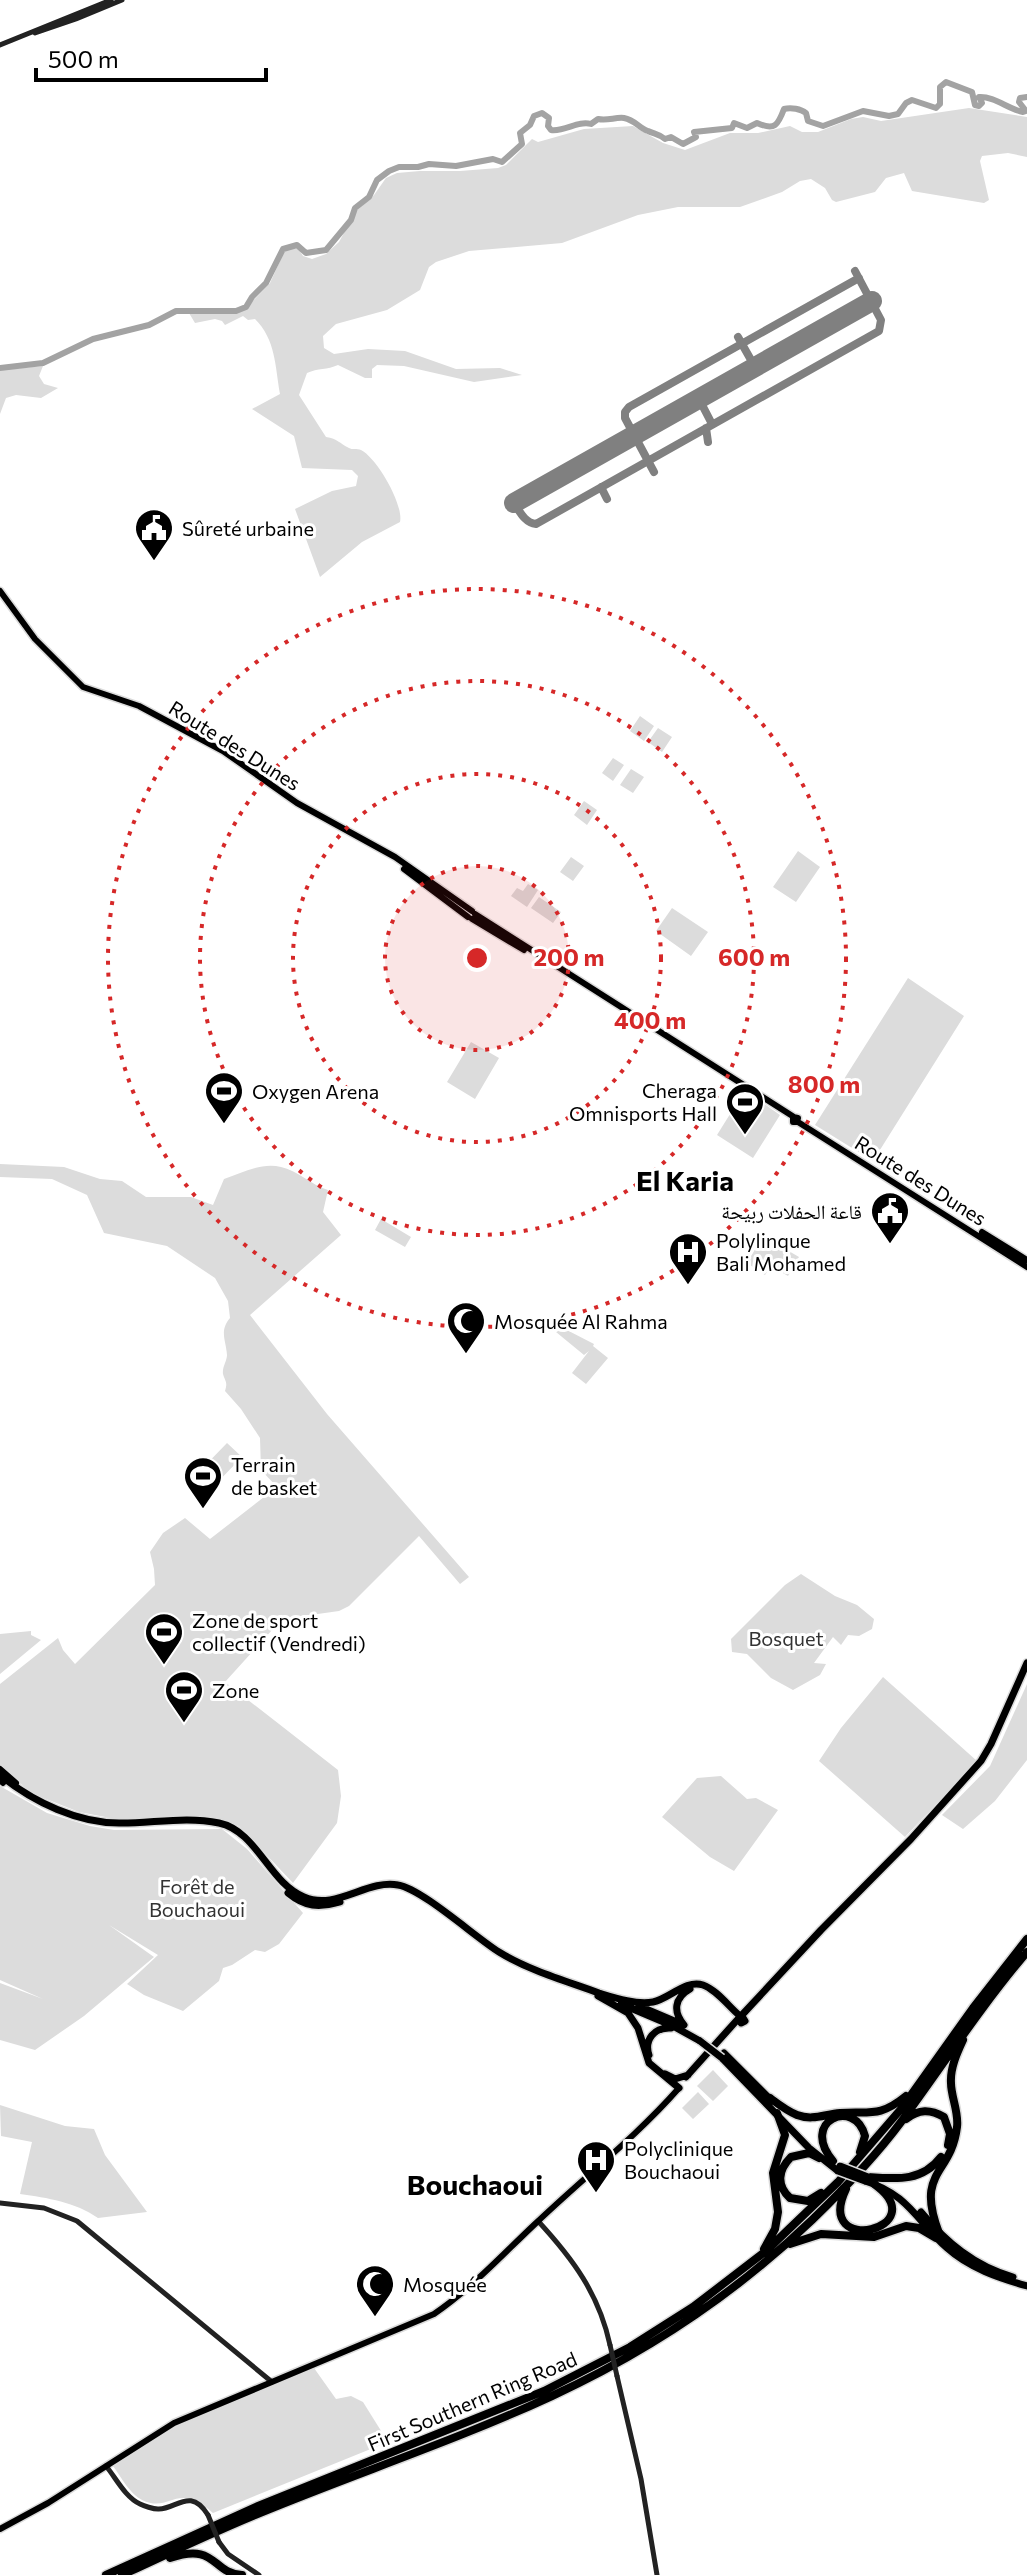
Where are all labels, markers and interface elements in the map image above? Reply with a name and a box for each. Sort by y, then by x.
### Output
scale bar [36,32,266,82]
text: 500 m [48,44,119,73]
public building icon: Sûreté urbaine [133,507,175,562]
place label: Sûreté urbaine [182,516,314,540]
street label: Route des Dunes [165,695,305,795]
text: 200 m [534,942,604,971]
text: 600 m [718,942,790,971]
centre of rings [463,944,491,972]
text: 400 m [614,1005,686,1034]
text: 800 m [788,1069,860,1098]
sports icon: Oxygen Arena [203,1070,245,1125]
place label: Cheraga Omnisports Hall [569,1078,717,1125]
place label: Oxygen Arena [252,1079,379,1103]
sports icon: Cheraga Omnisports Hall [724,1081,766,1136]
street label: Route des Dunes [851,1130,991,1230]
district label: El Karia [636,1163,734,1197]
public building icon: قاعة الحفلات ربيحة [869,1190,911,1245]
place label: قاعة الحفلات ربيحة [721,1199,862,1224]
place label: Polylinque Bali Mohamed [716,1228,846,1275]
hospital icon: Polylinque Bali Mohamed [667,1231,709,1286]
mosque icon: Mosquée Al Rahma [445,1300,487,1355]
place label: Mosquée Al Rahma [494,1309,668,1333]
place label: Terrain de basket [231,1452,317,1499]
sports icon: Terrain de basket [182,1455,224,1510]
place label: Zone de sport collectif (Vendredi) [192,1608,366,1655]
sports icon: Zone de sport collectif (Vendredi) [143,1611,185,1666]
park label: Bosquet [748,1626,824,1650]
sports icon: Zone [163,1669,205,1724]
place label: Zone [212,1678,259,1702]
park label: Forêt de Bouchaoui [149,1874,245,1921]
place label: Polyclinique Bouchaoui [624,2136,733,2183]
hospital icon: Polyclinique Bouchaoui [575,2139,617,2194]
district label: Bouchaoui [407,2167,543,2201]
mosque icon: Mosquée [354,2263,396,2318]
place label: Mosquée [403,2272,487,2296]
street label: First Southern Ring Road [364,2346,580,2456]

